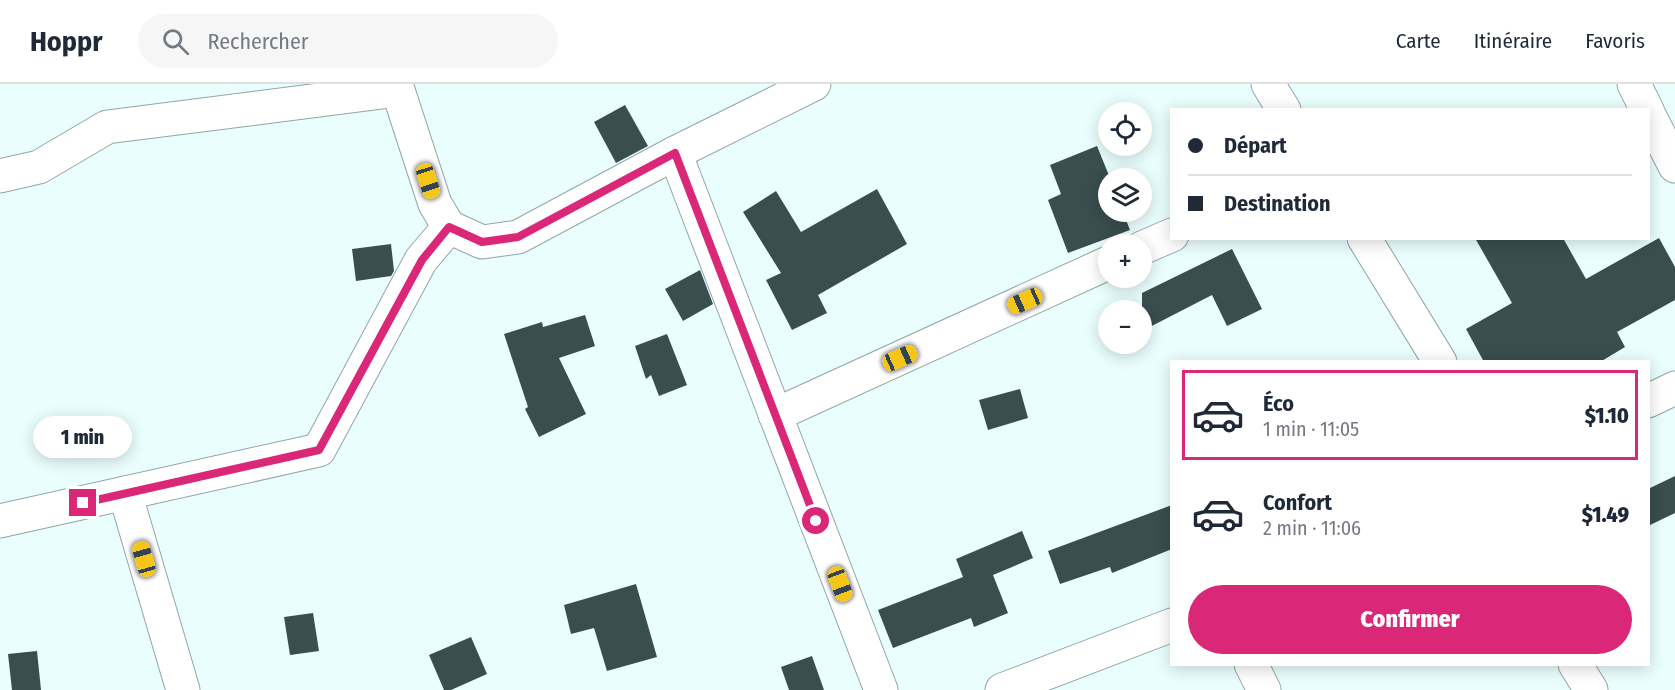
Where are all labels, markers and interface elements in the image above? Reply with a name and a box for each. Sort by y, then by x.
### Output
search box [138,14,558,68]
text: Hoppr [30,25,102,58]
icon: search [159,25,192,58]
text: Rechercher [207,28,309,55]
text: Carte [1396,28,1441,54]
text: Itinéraire [1474,28,1552,54]
text: Favoris [1585,28,1645,54]
map controls [1098,102,1152,354]
button: locate [1098,102,1152,156]
text: Départ [1224,132,1287,159]
car [414,161,442,201]
button: layers [1098,168,1152,222]
text: Destination [1224,190,1331,217]
button: + [1098,234,1152,288]
car [1005,285,1045,317]
button: − [1098,300,1152,354]
car [880,342,920,374]
icon: car [1191,388,1245,442]
text: Éco [1263,390,1294,417]
text: $1.10 [1585,402,1629,429]
callout: 1 min [34,416,132,458]
text: 1 min · 11:05 [1263,417,1359,441]
text: 1 min [61,425,104,449]
icon: car [1191,487,1245,541]
route end [69,489,96,516]
text: Confort [1263,489,1332,516]
text: $1.49 [1582,501,1629,528]
route start [802,507,829,534]
text: 2 min · 11:06 [1263,516,1361,540]
car [130,539,158,579]
car [825,564,855,604]
button: Confirmer [1188,585,1632,654]

